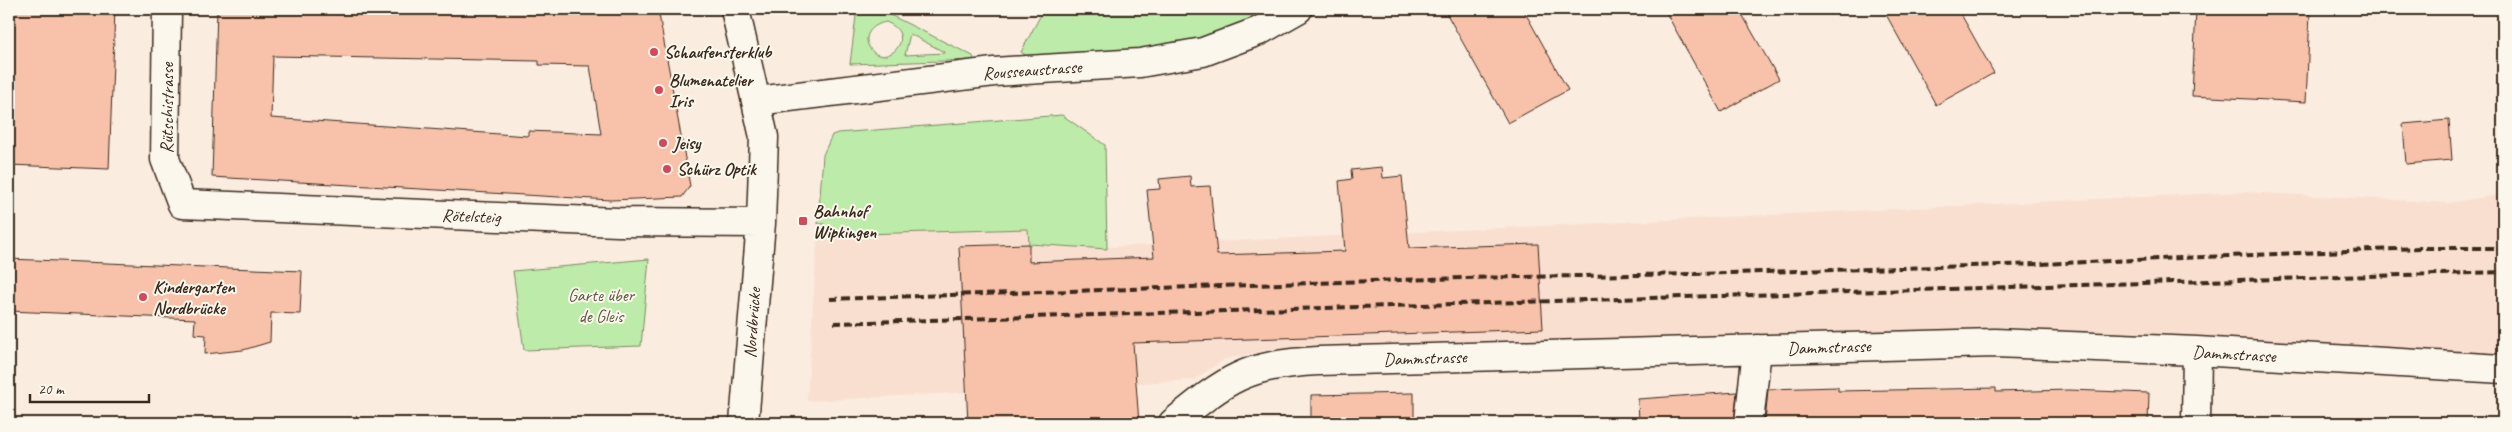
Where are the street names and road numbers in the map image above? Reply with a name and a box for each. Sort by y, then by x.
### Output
street label: Rousseaustrasse [982,55,1083,84]
street label: Rütschistrasse [156,61,178,153]
street label: Rötelsteig [441,204,502,228]
street label: Nordbrücke [739,286,766,359]
street label: Dammstrasse [1787,335,1872,359]
street label: Dammstrasse [2192,341,2277,367]
street label: Dammstrasse [1383,346,1468,370]

